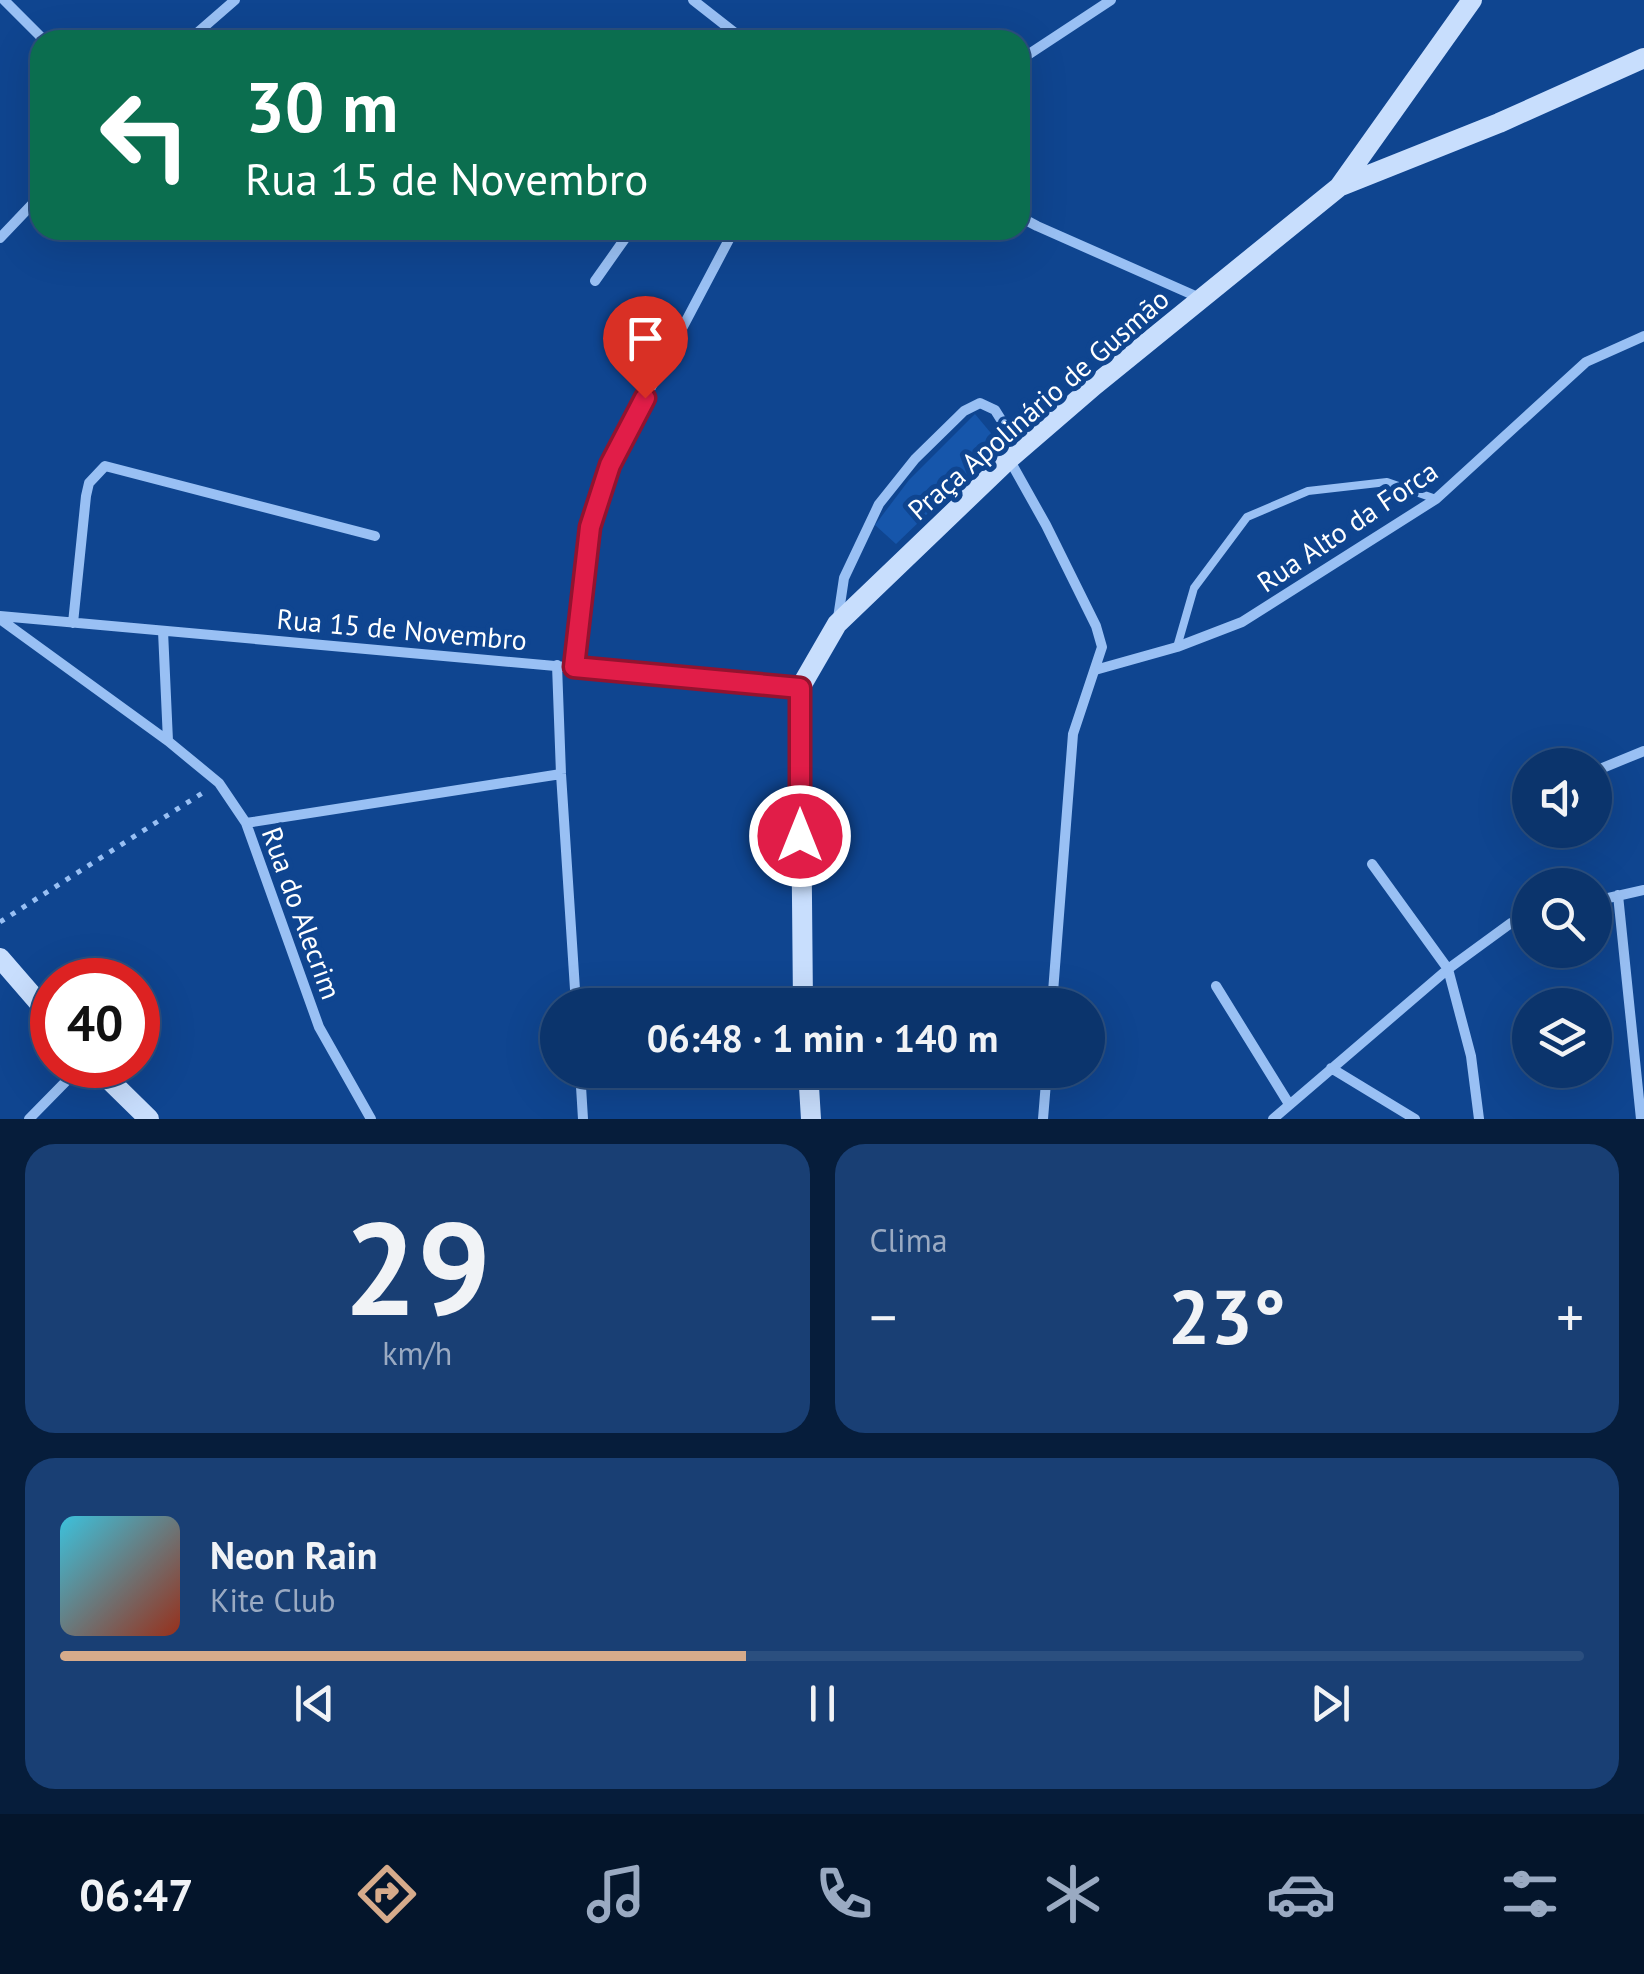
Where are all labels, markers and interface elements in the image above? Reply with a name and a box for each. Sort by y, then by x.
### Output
text: 30 m [245,61,398,151]
icon: left [80,70,210,200]
text: Rua 15 de Novembro [245,149,648,207]
street label: Praça Apolinário de Gusmão [900,280,1176,528]
pin [603,296,688,399]
icon: arrive [618,311,673,366]
street label: Rua Alto da Forca [1250,452,1444,600]
street label: Rua 15 de Novembro [275,600,529,658]
map controls [1512,748,1612,1088]
button: sound [1512,748,1612,848]
position arrow [748,784,852,888]
street label: Rua do Alecrim [254,822,350,1004]
button: search [1512,868,1612,968]
speed limit sign: 40 [30,958,160,1088]
button: layers [1512,988,1612,1088]
text: 06:48 · 1 min · 140 m [647,1013,998,1062]
text: 29 [344,1183,491,1351]
text: Clima [870,1219,948,1261]
text: 23° [1168,1268,1286,1365]
text: − [870,1281,897,1352]
text: + [1556,1281,1584,1352]
text: km/h [382,1332,452,1374]
text: Neon Rain [210,1530,377,1579]
text: Kite Club [210,1579,336,1621]
icon: previous [287,1676,342,1731]
icon: pause [795,1676,850,1731]
icon: next [1303,1676,1358,1731]
icon: directions [352,1859,422,1929]
icon: music [581,1859,651,1929]
icon: phone [809,1859,879,1929]
icon: climate [1038,1859,1108,1929]
icon: car [1266,1859,1336,1929]
icon: filters [1495,1859,1565,1929]
text: 06:47 [79,1865,193,1923]

